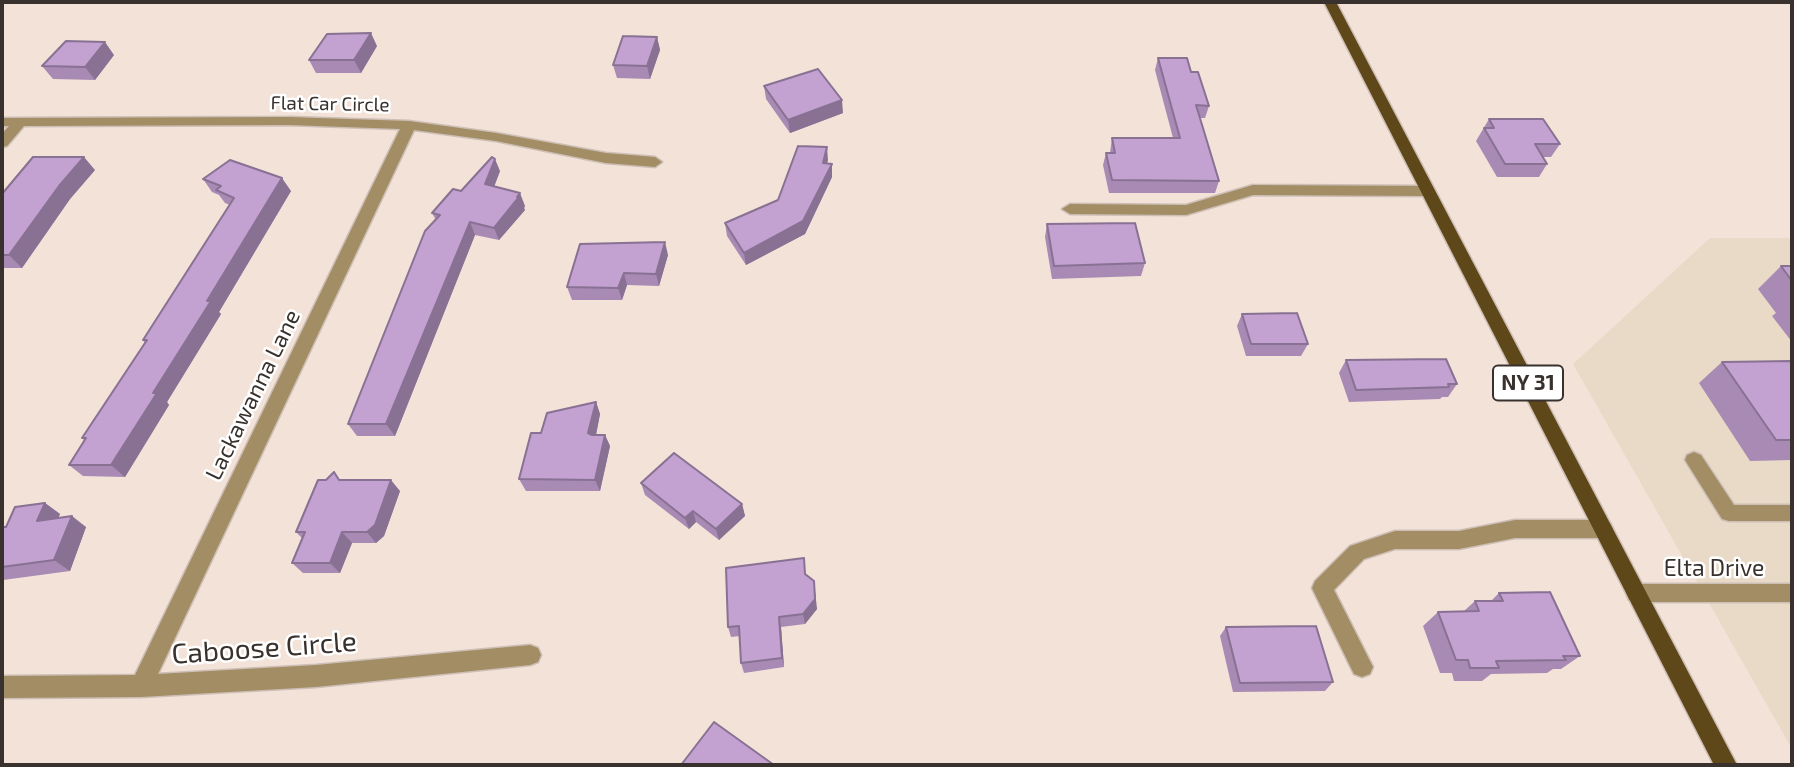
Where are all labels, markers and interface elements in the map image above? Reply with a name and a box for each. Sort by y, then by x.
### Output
street label: Flat Car Circle [270,92,390,116]
street label: Lackawanna Lane [200,305,306,485]
road number: NY 31 [1493,366,1563,400]
street label: Elta Drive [1664,554,1764,582]
street label: Caboose Circle [170,625,358,671]

